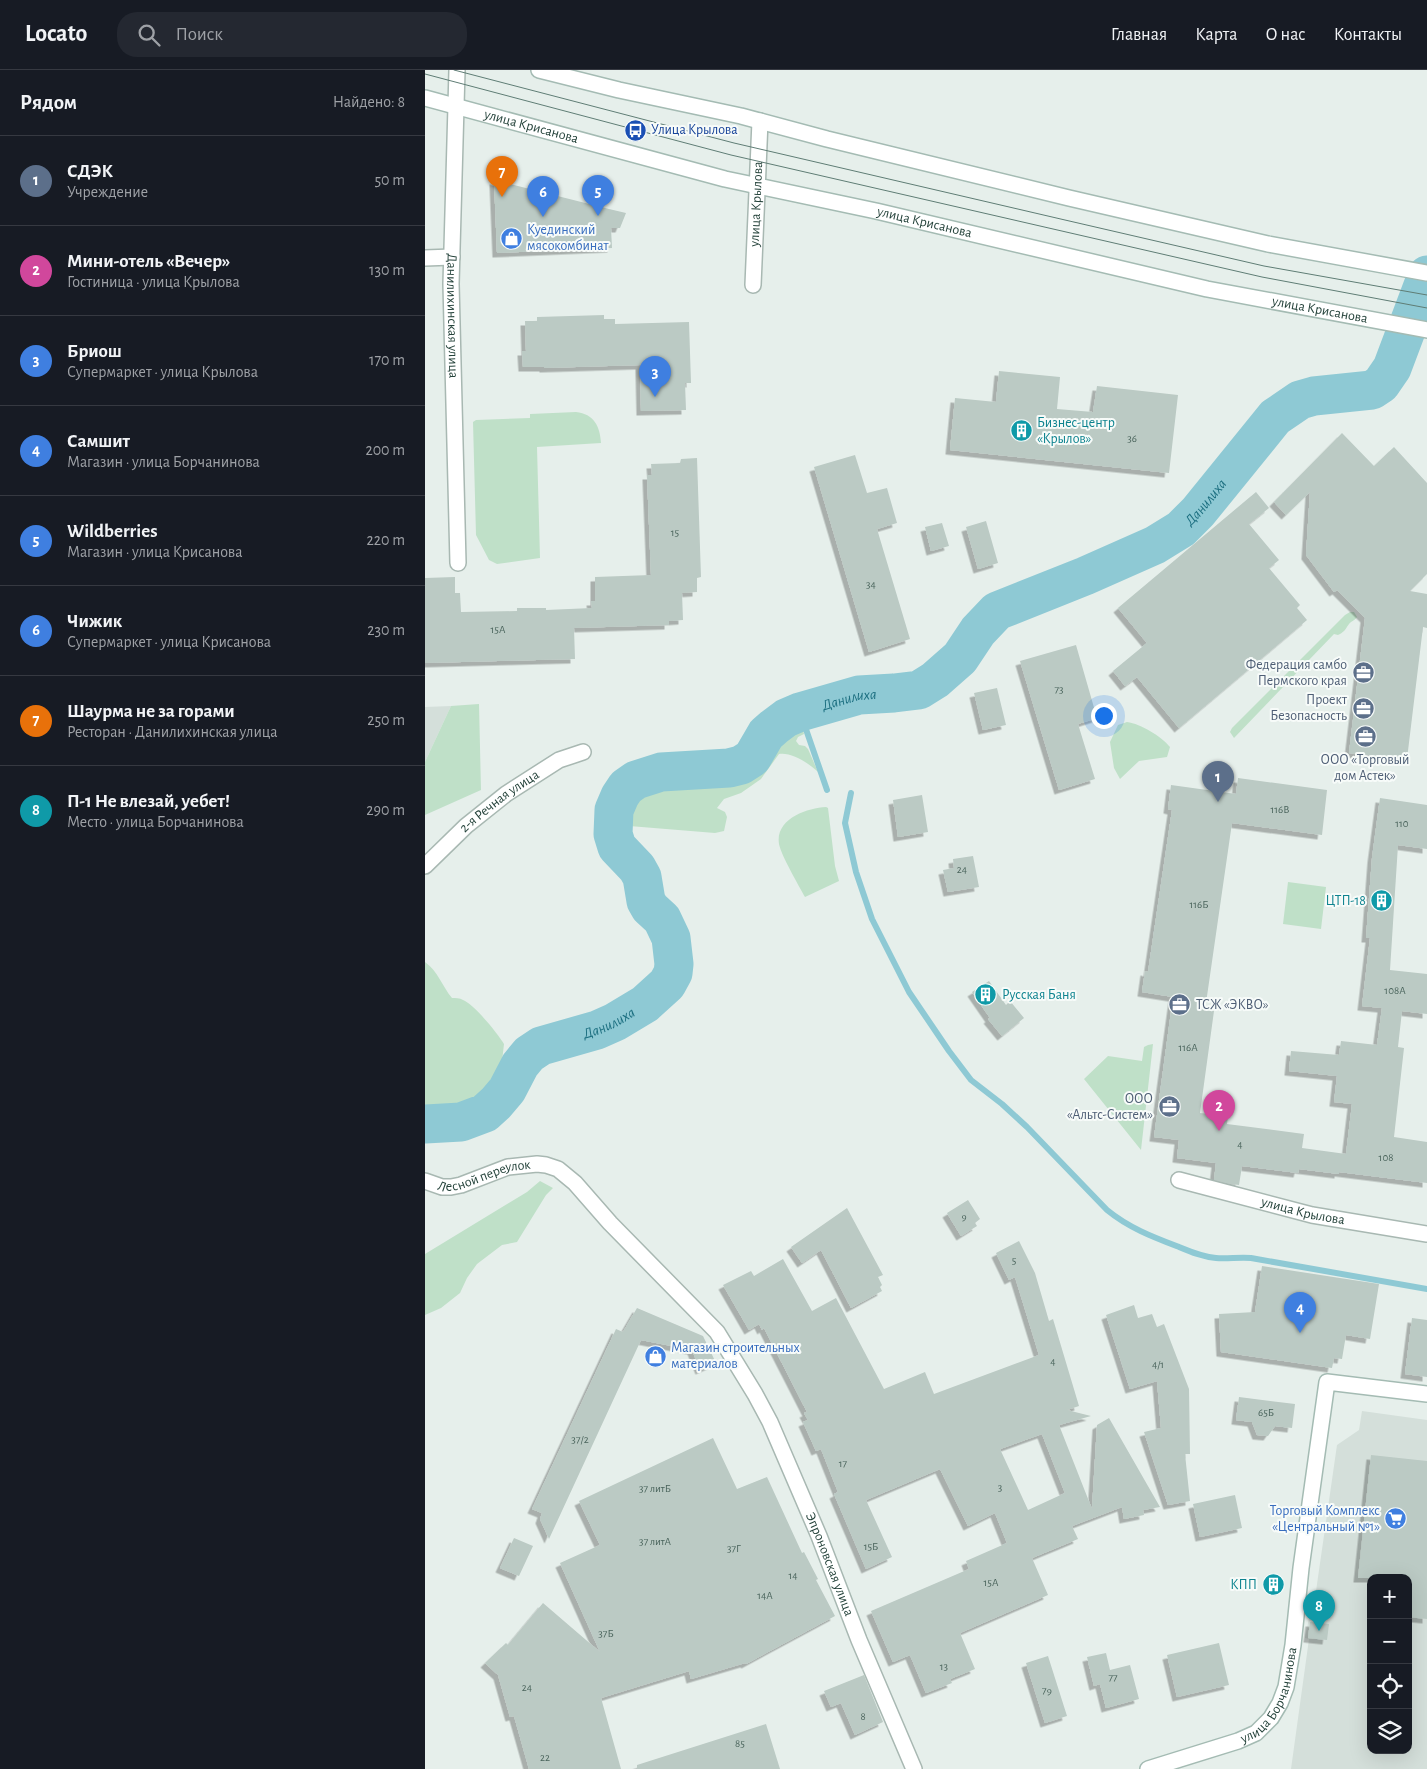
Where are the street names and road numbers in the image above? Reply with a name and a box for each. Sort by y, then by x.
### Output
street label: улица Крисанова [482,107,580,146]
street label: улица Крылова [748,161,765,248]
street label: улица Крисанова [875,204,974,241]
street label: Данилихинская улица [444,253,460,379]
street label: улица Крисанова [1270,294,1369,326]
street label: 2-я Речная улица [457,767,542,835]
street label: Лесной переулок [436,1158,532,1195]
street label: улица Крылова [1259,1195,1346,1227]
street label: Эпроновская улица [803,1510,856,1619]
street label: улица Борчанинова [1238,1646,1300,1746]

